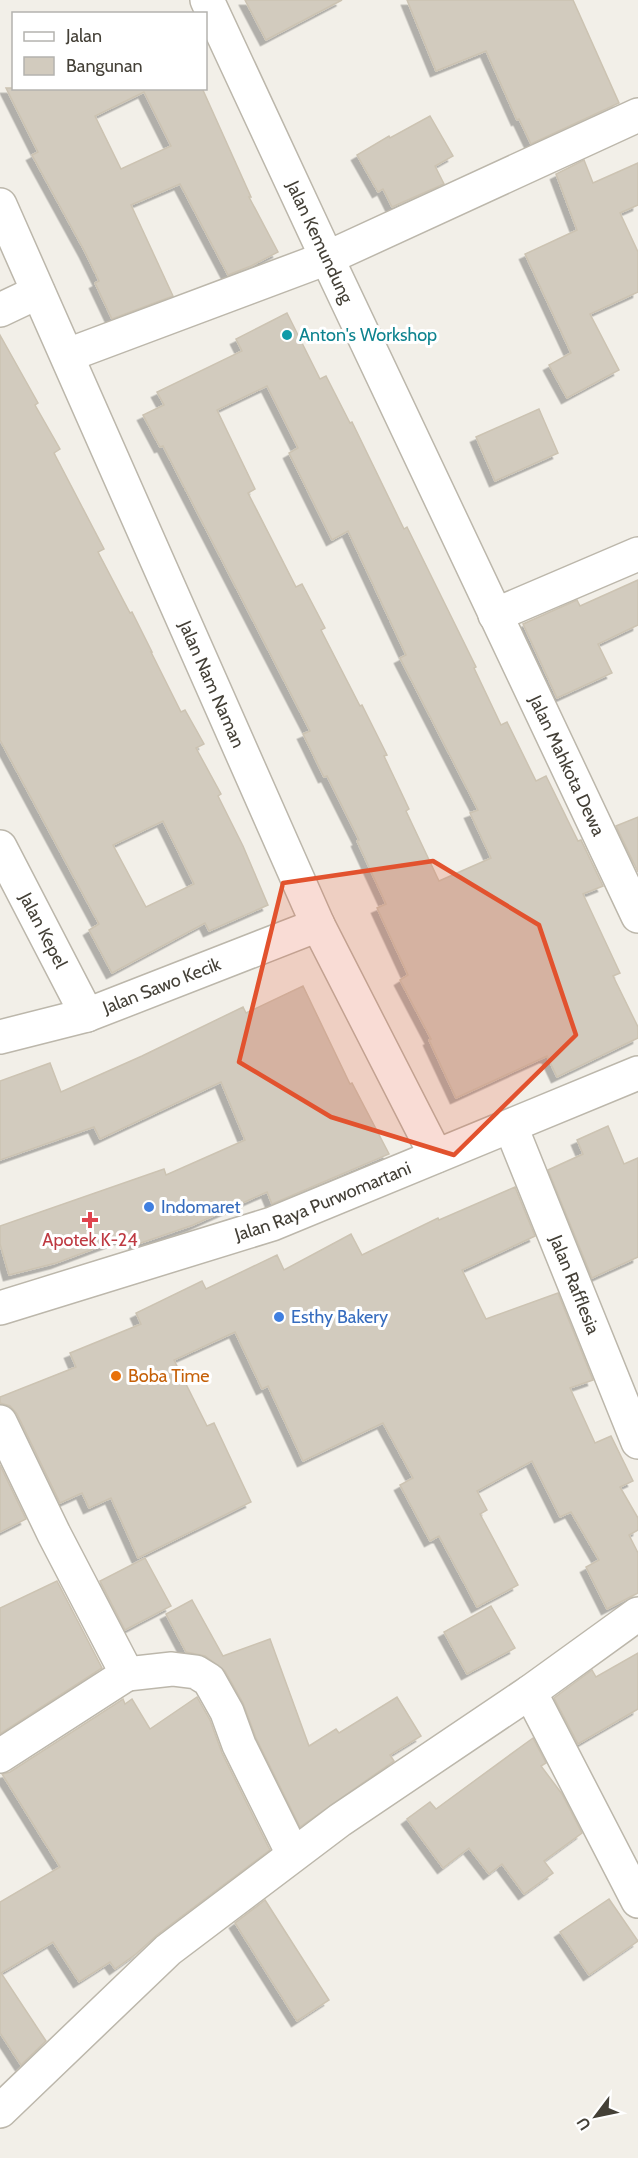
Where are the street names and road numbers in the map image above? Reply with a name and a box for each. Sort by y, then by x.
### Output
street label: Jalan Kemundung [281,176,358,308]
street label: Jalan Nam Naman [174,616,249,751]
street label: Jalan Mahkota Dewa [524,691,610,840]
street label: Jalan Kepel [14,888,72,973]
street label: Jalan Sawo Kecik [99,953,225,1019]
street label: Jalan Raya Purwomartani [231,1157,414,1246]
street label: Jalan Rafflesia [544,1231,604,1338]

